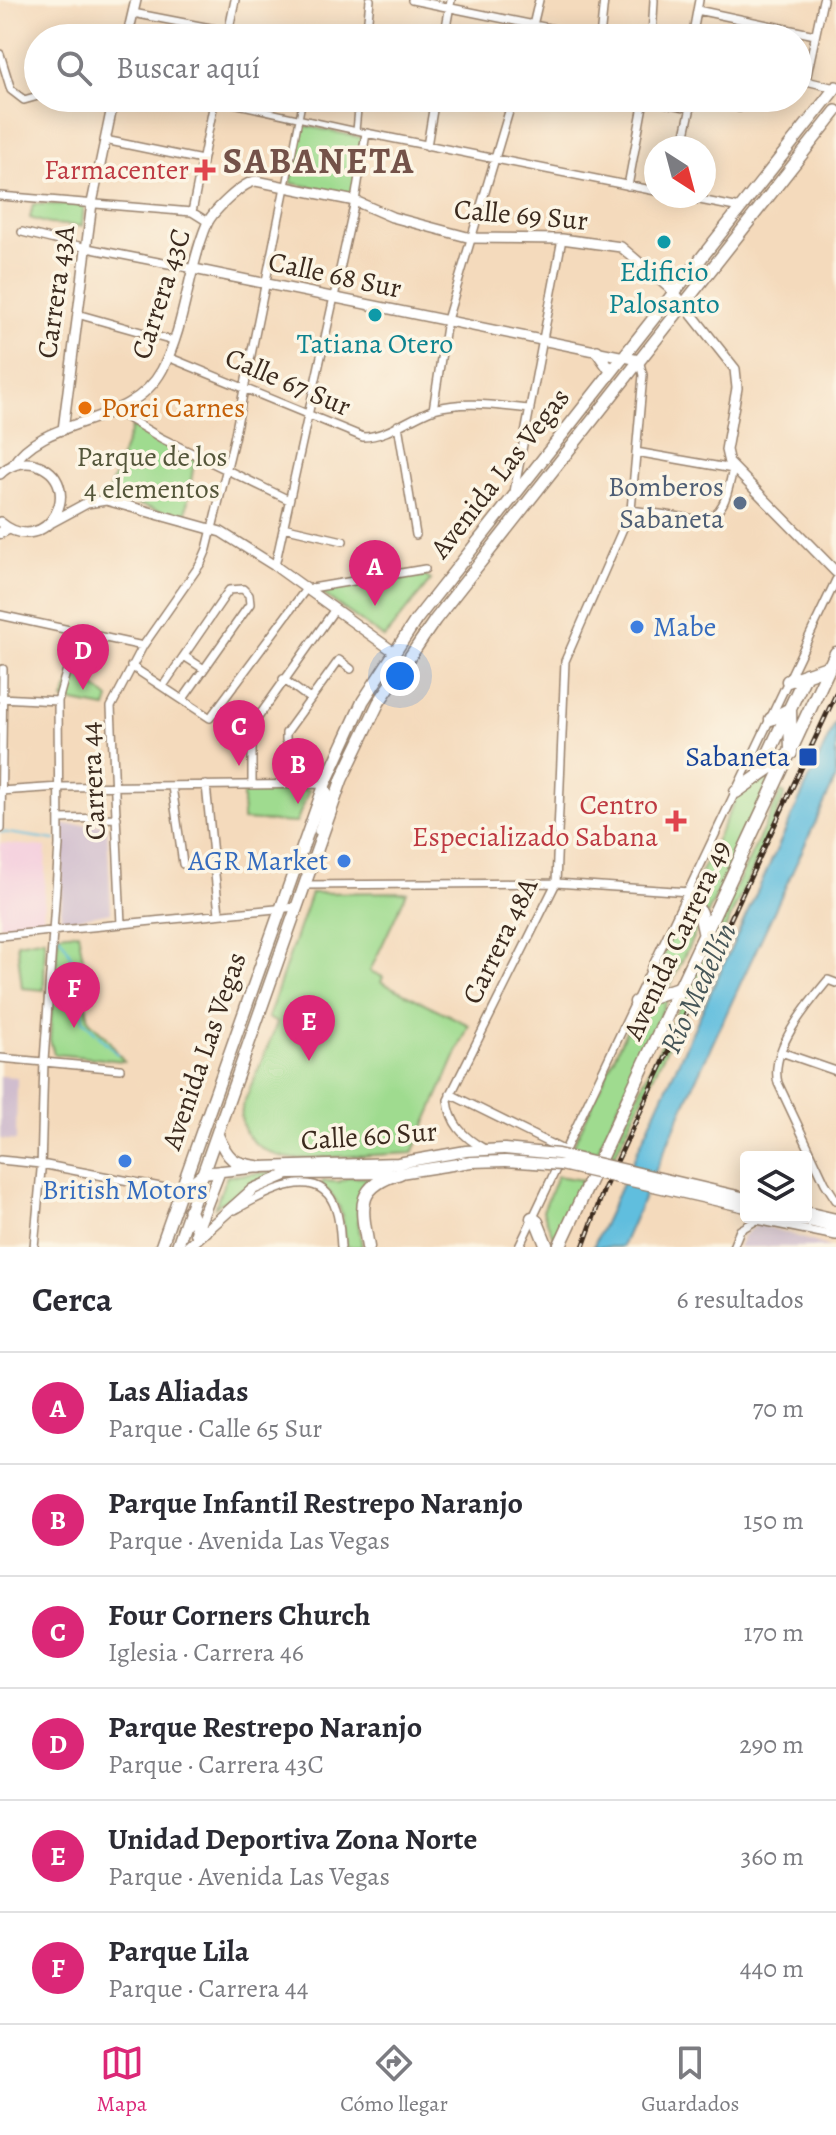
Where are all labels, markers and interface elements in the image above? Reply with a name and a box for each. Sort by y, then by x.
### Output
search box [24,24,812,112]
icon: search [52,46,96,90]
text: Buscar aquí [116,48,260,88]
district label: SABANETA [223,136,415,185]
north arrow [644,136,716,208]
place label: Farmacenter [44,151,189,189]
marker: Farmacenter [196,161,214,179]
street label: Calle 69 Sur [452,190,590,240]
street label: Carrera 43A [28,222,84,361]
street label: Carrera 43C [122,224,200,364]
marker: Edificio Palosanto [655,233,673,251]
street label: Calle 68 Sur [265,242,405,308]
place label: Edificio Palosanto [608,253,720,323]
marker: Tatiana Otero [366,306,384,324]
place label: Tatiana Otero [297,325,453,363]
street label: Calle 67 Sur [219,338,357,426]
street label: Avenida Las Vegas [421,380,579,567]
place label: Porci Carnes [101,389,245,427]
marker: Porci Carnes [76,399,94,417]
park label: Parque de los 4 elementos [76,438,228,508]
place label: Bomberos Sabaneta [608,468,724,538]
marker: Bomberos Sabaneta [731,494,749,512]
pin: A [349,540,401,606]
place label: Mabe [653,608,716,646]
marker: Mabe [628,618,646,636]
pin: D [57,624,109,690]
your location [380,656,420,696]
pin: C [213,700,265,766]
street label: Carrera 44 [71,721,115,841]
pin: B [272,738,324,804]
place label: Sabaneta [685,738,790,776]
marker: Sabaneta [797,746,819,768]
place label: Centro Especializado Sabana [412,786,658,856]
marker: Centro Especializado Sabana [665,810,687,832]
street label: Avenida Carrera 49 [614,834,740,1047]
place label: AGR Market [187,842,328,880]
marker: AGR Market [335,852,353,870]
street label: Carrera 48A [453,871,547,1010]
water label: Río Medellín [650,916,746,1060]
street label: Avenida Las Vegas [152,947,256,1156]
pin: F [48,962,100,1028]
pin: E [283,995,335,1061]
street label: Calle 60 Sur [300,1112,439,1160]
map controls [740,1151,812,1223]
button: layers [740,1151,812,1223]
marker: British Motors [116,1152,134,1170]
place label: British Motors [42,1171,208,1209]
text: Cerca [32,1276,113,1323]
text: 6 resultados [677,1282,804,1317]
text: Las Aliadas [108,1371,248,1411]
text: A [50,1391,66,1426]
text: 70 m [752,1391,804,1426]
text: Parque · Calle 65 Sur [108,1411,322,1446]
text: Parque Infantil Restrepo Naranjo [108,1483,523,1523]
text: B [50,1503,66,1538]
text: 150 m [743,1503,804,1538]
text: Parque · Avenida Las Vegas [108,1523,390,1558]
text: Four Corners Church [108,1595,371,1635]
text: C [50,1615,66,1650]
text: 170 m [744,1615,804,1650]
text: Iglesia · Carrera 46 [108,1635,304,1670]
text: Parque Restrepo Naranjo [108,1707,422,1747]
text: D [49,1727,67,1762]
text: 290 m [739,1727,804,1762]
text: Parque · Carrera 43C [108,1747,324,1782]
text: Unidad Deportiva Zona Norte [108,1819,477,1859]
text: E [50,1839,66,1874]
text: 360 m [741,1839,804,1874]
text: Parque · Avenida Las Vegas [108,1859,390,1894]
text: Parque Lila [108,1931,249,1971]
text: F [51,1951,65,1986]
text: 440 m [740,1951,804,1986]
text: Parque · Carrera 44 [108,1971,308,2006]
tab: Mapa [97,2041,147,2119]
tab: Cómo llegar [340,2041,448,2119]
tab: Guardados [641,2041,739,2119]

